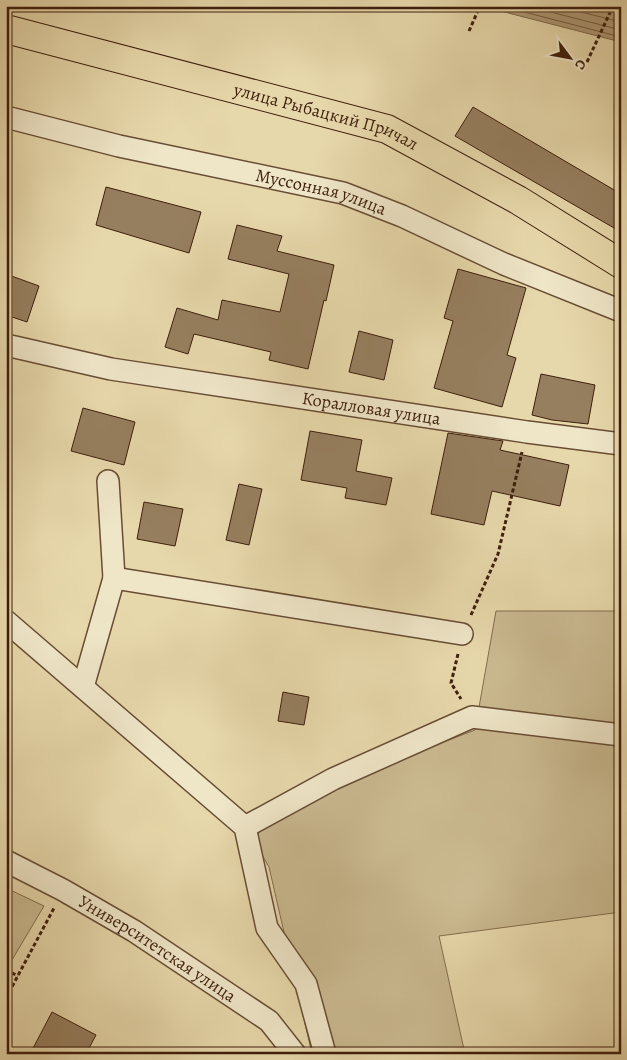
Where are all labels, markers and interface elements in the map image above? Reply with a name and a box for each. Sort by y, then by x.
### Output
north arrow [544,32,594,82]
text: С [570,56,591,74]
street label: улица Рыбацкий Причал [230,77,423,156]
street label: Муссонная улица [254,163,391,221]
street label: Коралловая улица [300,386,443,431]
street label: Университетская улица [74,889,242,1008]

